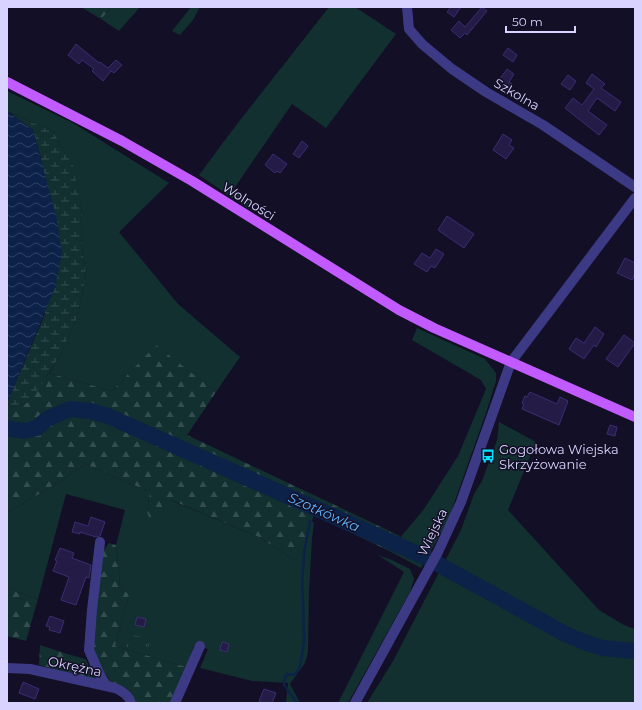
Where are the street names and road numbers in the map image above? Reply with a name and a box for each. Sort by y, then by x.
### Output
street label: Szkolna [491,75,543,113]
street label: Wolności [220,178,278,224]
street label: Wiejska [414,506,450,558]
street label: Okrężna [47,653,103,679]

